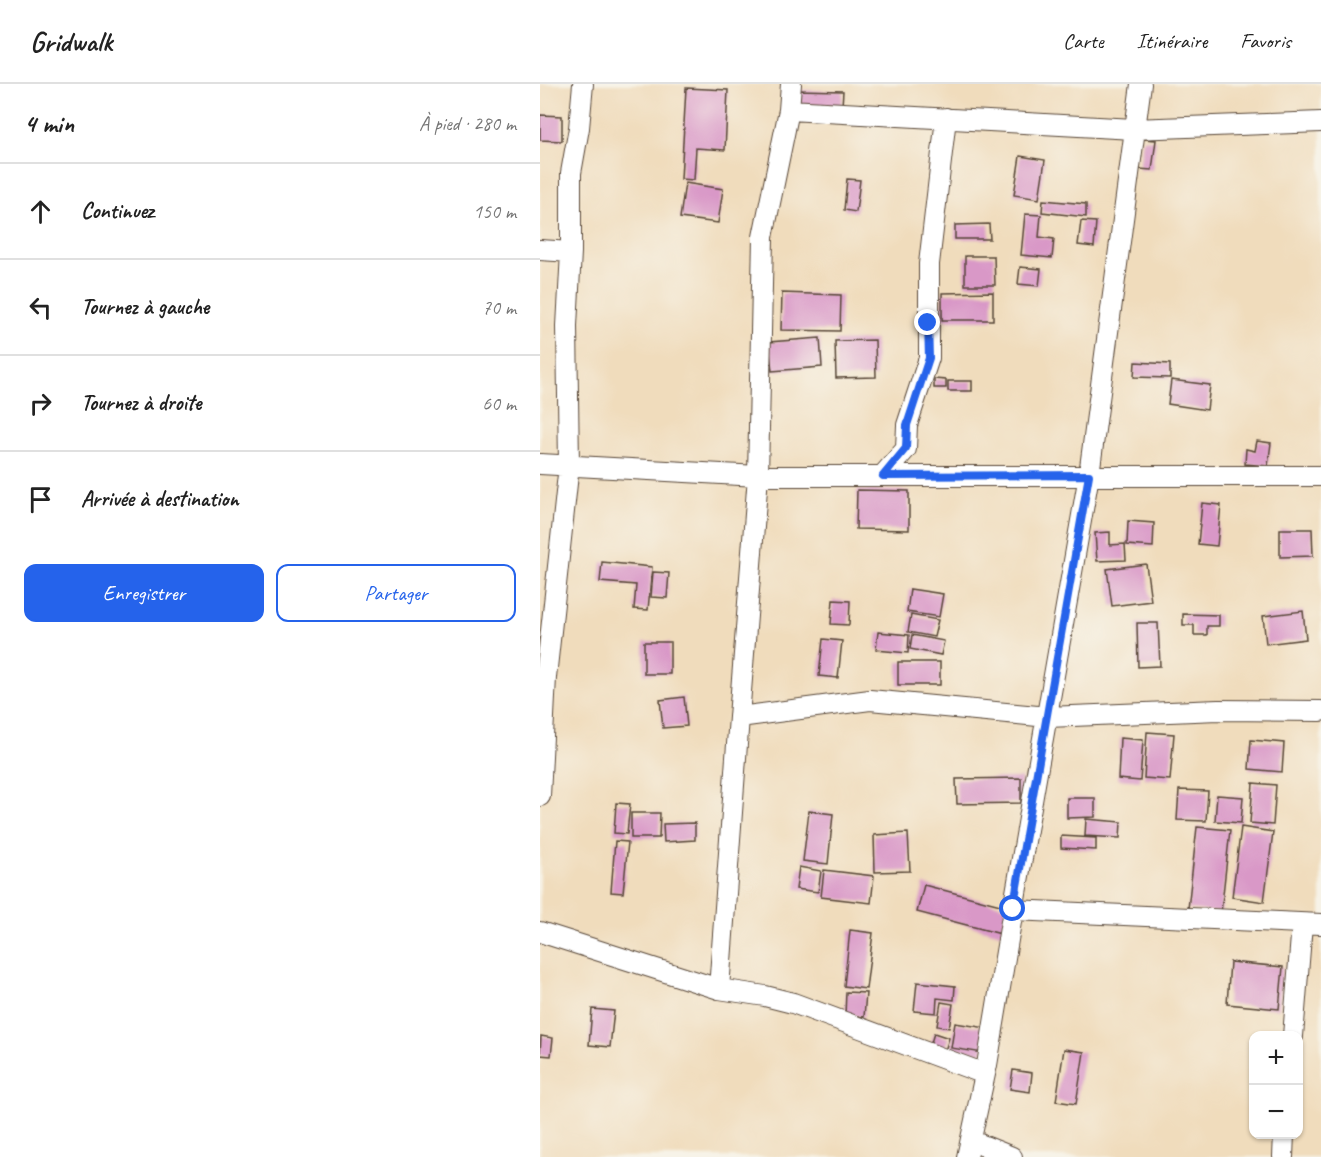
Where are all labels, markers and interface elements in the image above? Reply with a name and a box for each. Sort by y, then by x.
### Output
text: Gridwalk [30,24,112,59]
text: Carte [1063,28,1104,54]
text: Itinéraire [1137,28,1207,54]
text: Favoris [1240,28,1291,54]
text: 4 min [24,107,74,140]
text: À pied · 280 m [419,111,516,136]
icon: ahead [24,195,57,228]
text: Continuez [81,197,154,225]
text: 150 m [473,199,516,224]
icon: left [24,291,57,324]
text: Tournez à gauche [81,293,209,321]
text: 70 m [482,295,516,320]
route end [914,309,940,335]
icon: right [24,387,57,420]
text: Tournez à droite [81,389,201,417]
text: 60 m [482,391,516,416]
icon: arrive [24,483,57,516]
text: Arrivée à destination [81,485,239,513]
button: Enregistrer [24,564,264,622]
button: Partager [276,564,516,622]
route start [999,895,1025,921]
map controls [1249,1031,1303,1139]
button: + [1249,1031,1303,1085]
button: − [1249,1085,1303,1139]

